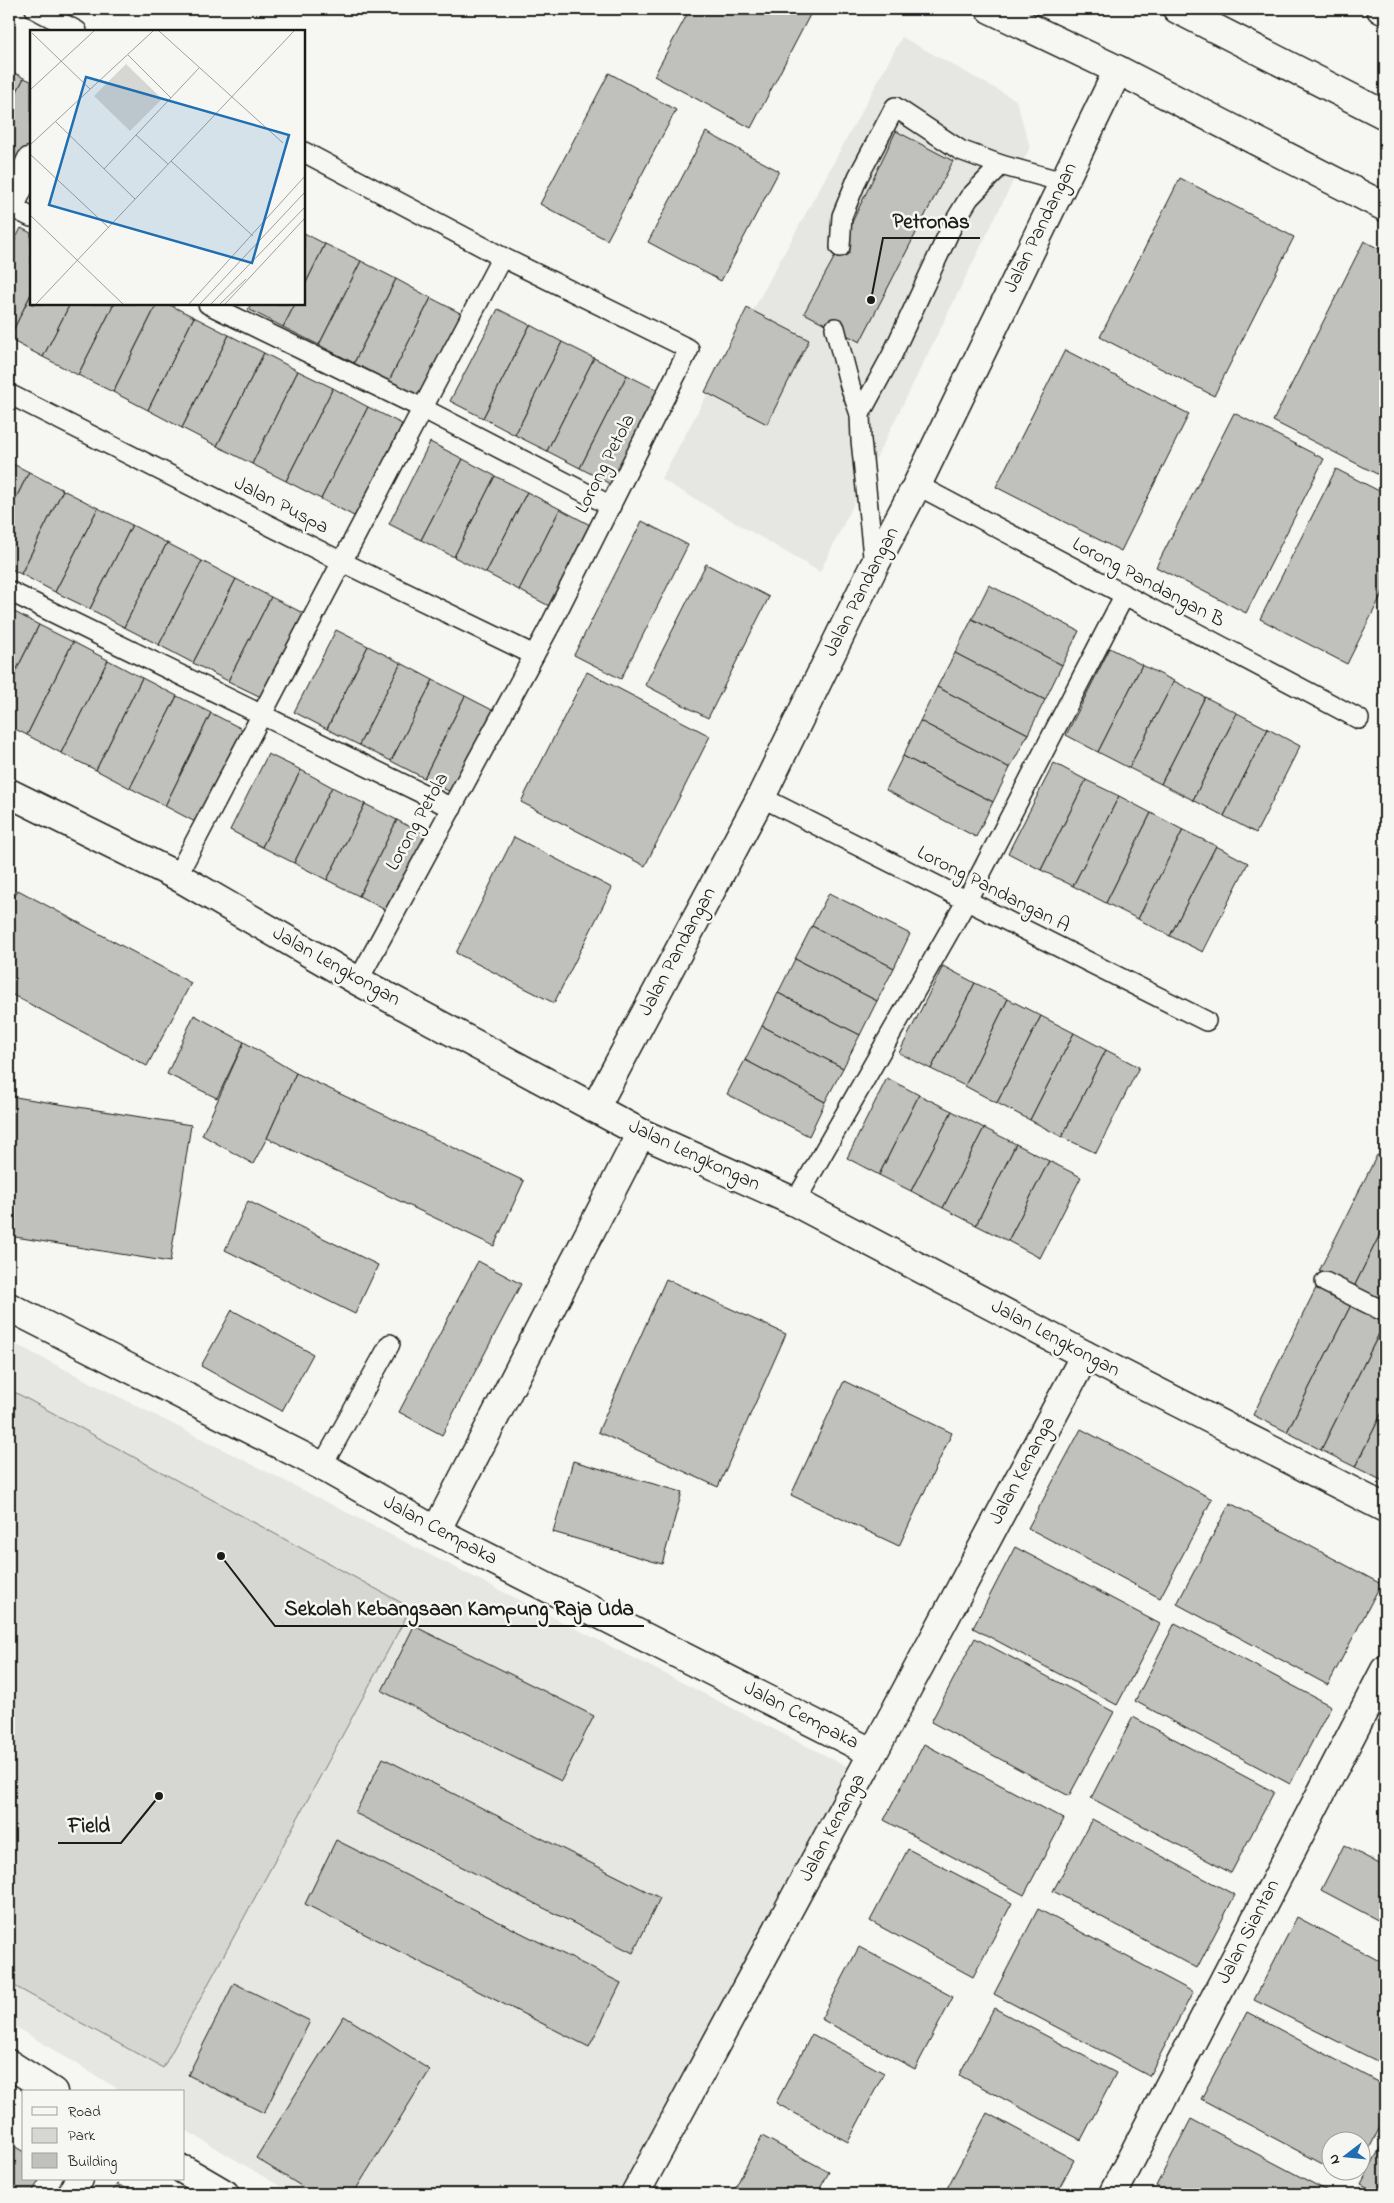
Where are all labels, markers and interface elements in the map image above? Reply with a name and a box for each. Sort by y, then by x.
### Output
inset map [30,30,305,305]
street label: Jalan Pandangan [997,158,1086,299]
callout: Petronas [883,202,980,238]
text: Petronas [892,208,970,238]
street label: Lorong Petola [569,409,644,519]
street label: Jalan Puspa [228,470,334,542]
street label: Jalan Pandangan [817,522,908,662]
street label: Lorong Pandangan B [1066,530,1230,636]
street label: Lorong Petola [379,768,458,877]
street label: Lorong Pandangan A [911,839,1075,942]
street label: Jalan Pandangan [632,882,725,1022]
street label: Jalan Lengkongan [266,920,406,1015]
street label: Jalan Lengkongan [623,1113,765,1200]
street label: Jalan Lengkongan [985,1293,1125,1386]
street label: Jalan Kenanga [982,1412,1065,1531]
street label: Jalan Cempaka [377,1489,503,1573]
callout: Sekolah Kebangsaan Kampung Raja Uda [275,1590,644,1626]
text: Sekolah Kebangsaan Kampung Raja Uda [284,1595,634,1627]
street label: Jalan Cempaka [738,1674,864,1758]
street label: Jalan Kenanga [792,1769,875,1888]
callout: Field [58,1807,121,1843]
text: Field [67,1812,110,1842]
street label: Jalan Siantan [1210,1874,1288,1989]
legend [22,2090,185,2180]
text: Road [68,2101,101,2123]
text: Park [68,2125,96,2147]
north arrow [1322,2130,1372,2180]
text: Building [67,2151,117,2174]
text: N [1324,2152,1346,2167]

